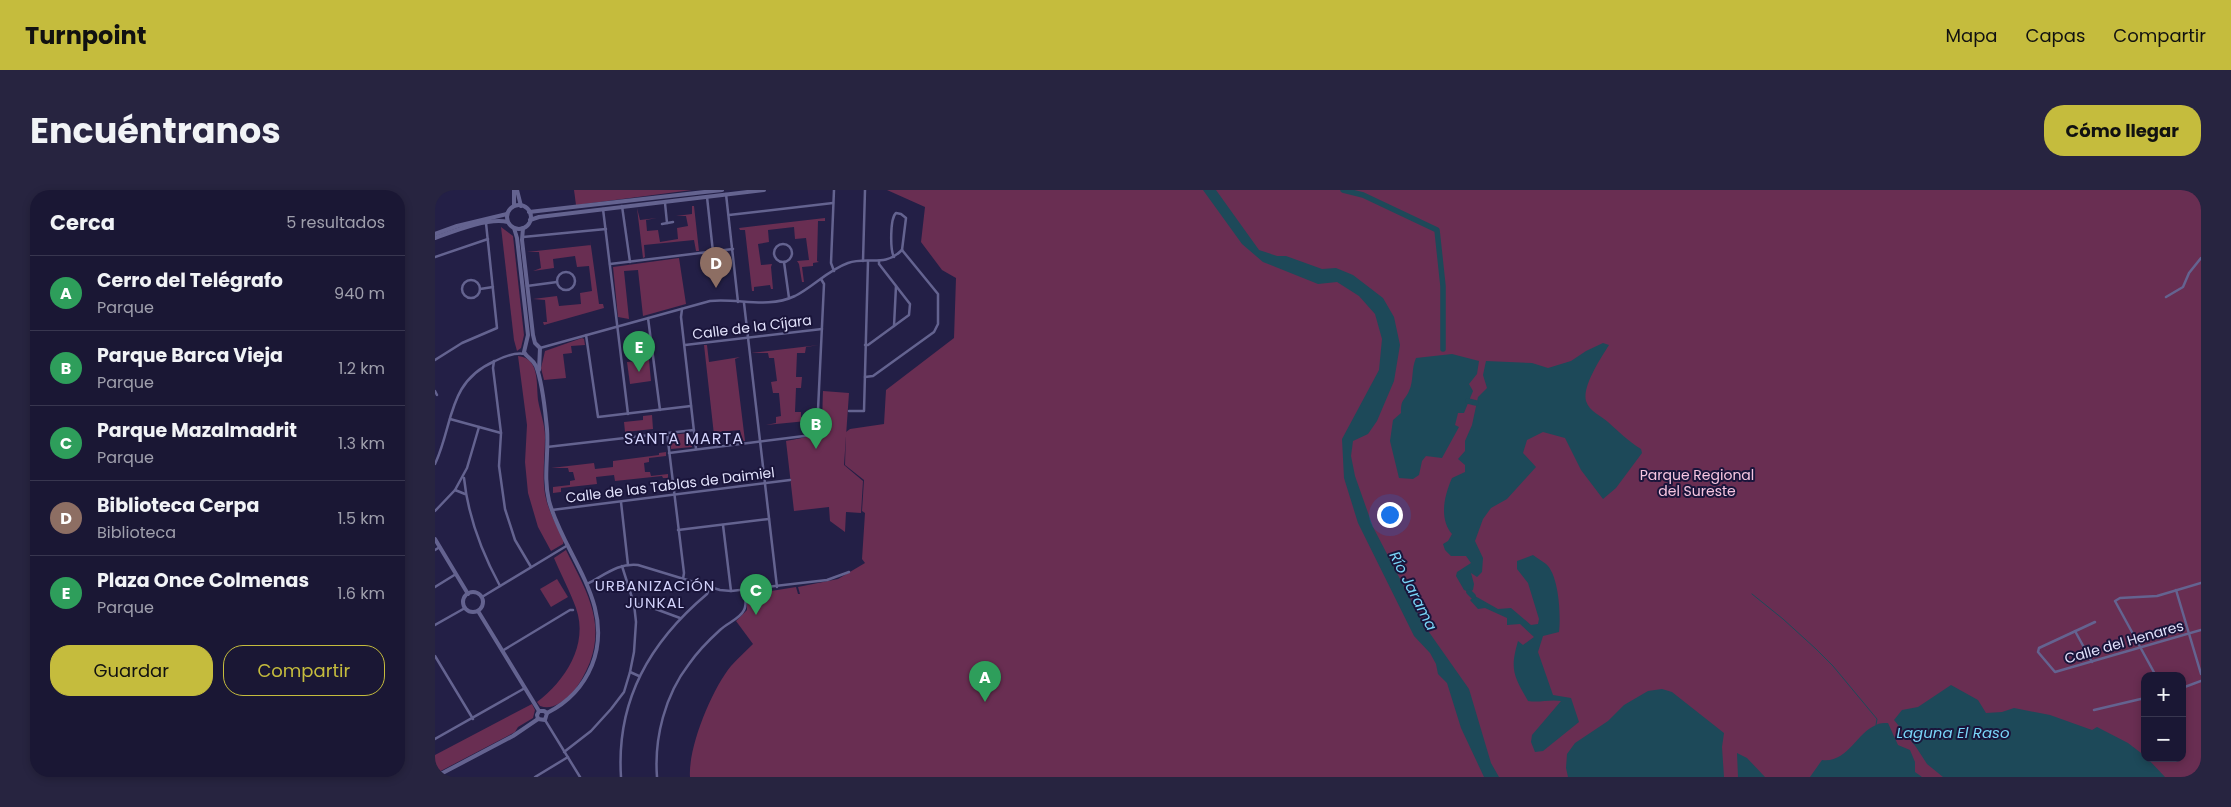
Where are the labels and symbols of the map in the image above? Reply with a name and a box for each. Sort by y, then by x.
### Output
pin: D [700,247,732,288]
street label: Calle de la Cíjara [691,310,813,344]
pin: E [623,331,655,372]
pin: B [800,408,832,449]
district label: SANTA MARTA [624,427,744,450]
street label: Calle de las Tablas de Daimiel [564,462,776,508]
park label: Parque Regional del Sureste [1640,465,1754,501]
your location [1377,502,1403,528]
water label: Río Jarama [1385,548,1442,634]
pin: C [740,574,772,615]
district label: URBANIZACIÓN JUNKAL [595,575,715,613]
street label: Calle del Henares [2062,615,2186,669]
pin: A [969,661,1001,702]
water label: Laguna El Raso [1896,722,2010,743]

